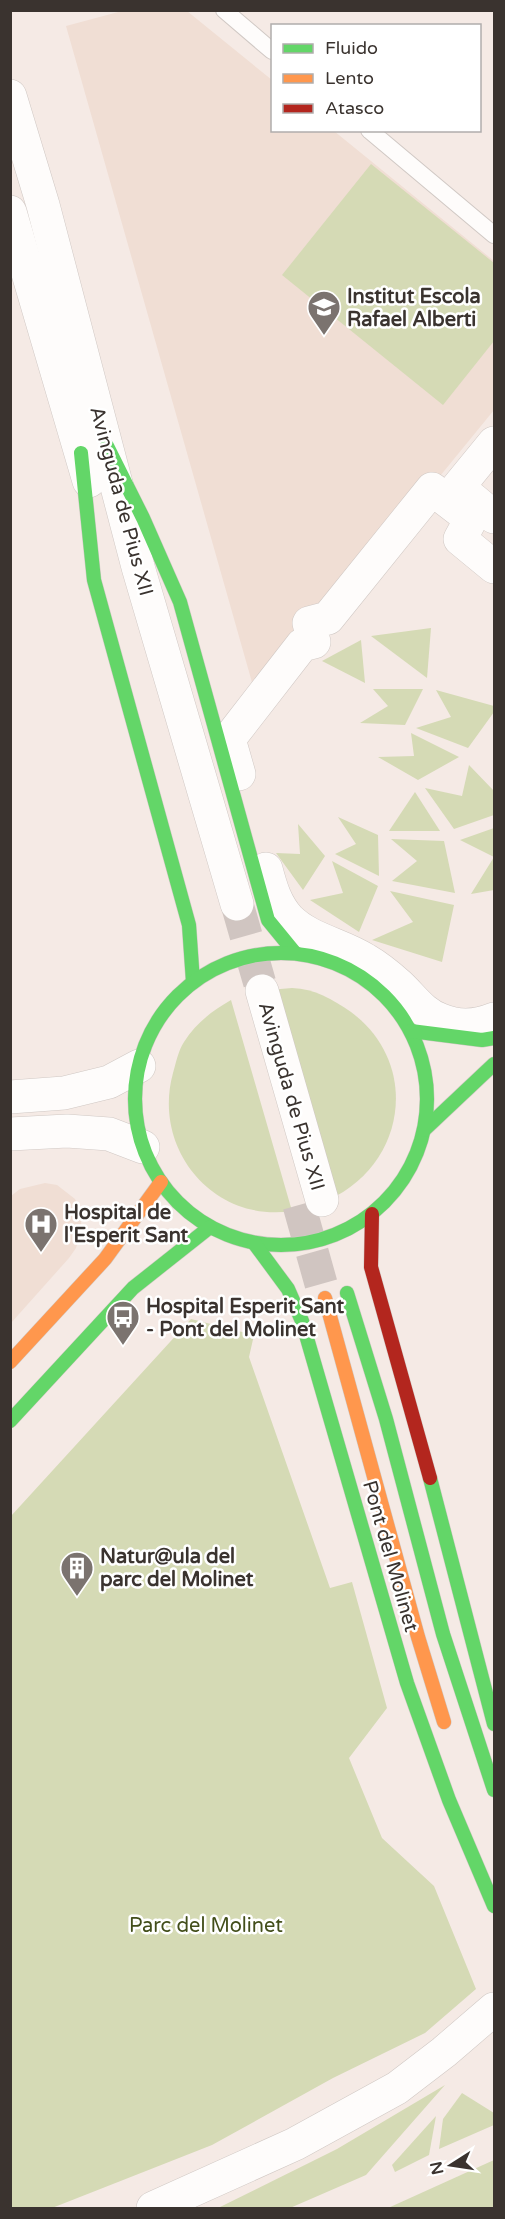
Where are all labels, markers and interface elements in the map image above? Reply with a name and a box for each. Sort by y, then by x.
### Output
legend [271,24,481,132]
text: Fluido [325,37,378,59]
text: Lento [325,67,374,89]
text: Atasco [325,97,384,119]
place label: Institut Escola Rafael Alberti [347,285,481,332]
school or university icon: Institut Escola Rafael Alberti [306,289,342,336]
street label: Avinguda de Pius XII [84,404,158,599]
street label: Avinguda de Pius XII [253,999,329,1193]
place label: Hospital de l'Esperit Sant [64,1201,189,1248]
hospital icon: Hospital de l'Esperit Sant [23,1206,59,1253]
place label: Hospital Esperit Sant - Pont del Molinet [146,1295,344,1342]
bus stop icon: Hospital Esperit Sant - Pont del Molinet [105,1299,141,1346]
street label: Pont del Molinet [357,1478,423,1635]
place label: Natur@ula del parc del Molinet [100,1545,254,1592]
building icon: Natur@ula del parc del Molinet [59,1550,95,1597]
park label: Parc del Molinet [129,1914,283,1938]
north arrow [421,2135,481,2195]
text: N [426,2160,448,2176]

